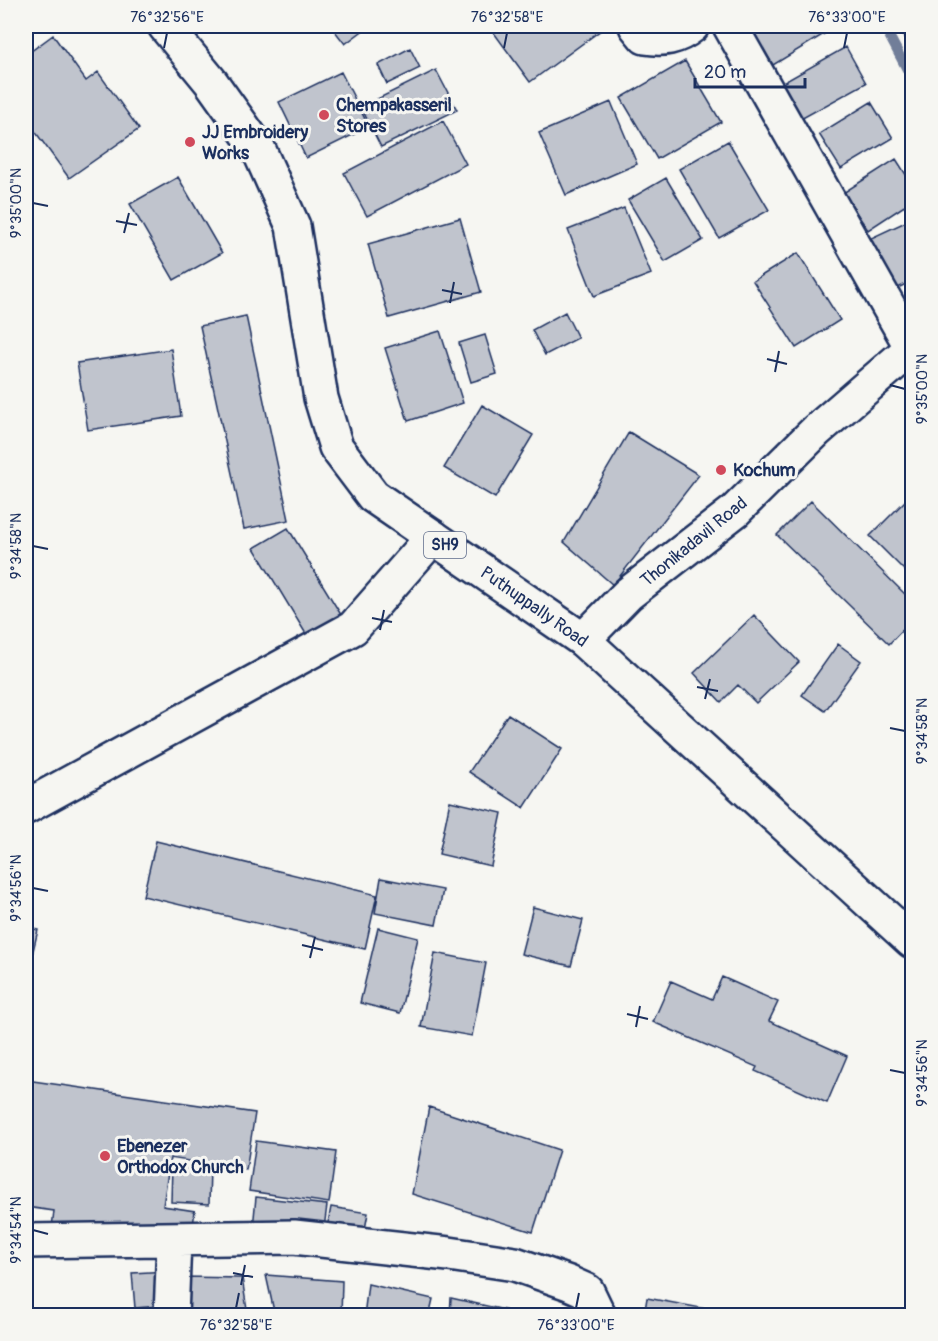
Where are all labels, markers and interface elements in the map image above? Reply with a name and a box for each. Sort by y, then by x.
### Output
text: 76°32'56"E [130,8,204,27]
text: 76°32'58"E [471,8,543,27]
text: 76°33'00"E [808,8,886,27]
scale bar [695,51,804,89]
text: 20 m [704,61,746,84]
place label: Chempakasseril Stores [336,94,452,138]
marker: Chempakasseril Stores [317,108,331,122]
place label: JJ Embroidery Works [202,121,309,165]
marker: JJ Embroidery Works [183,135,197,149]
text: 9°35'00"N [7,168,26,238]
text: 9°35'00"N [913,354,932,424]
place label: Kochum [733,459,796,482]
marker: Kochum [714,463,728,477]
street label: Thonikadavil Road [636,492,752,592]
text: 9°34'58"N [7,513,26,579]
road number: SH9 [424,532,466,558]
street label: Puthuppally Road [476,561,592,653]
text: 9°34'58"N [913,698,932,764]
text: 9°34'56"N [7,854,26,922]
text: 9°34'56"N [913,1039,932,1107]
place label: Ebenezer Orthodox Church [117,1135,244,1179]
marker: Ebenezer Orthodox Church [98,1149,112,1163]
text: 9°34'54"N [7,1196,26,1264]
text: 76°32'58"E [200,1316,272,1335]
text: 76°33'00"E [537,1316,615,1335]

